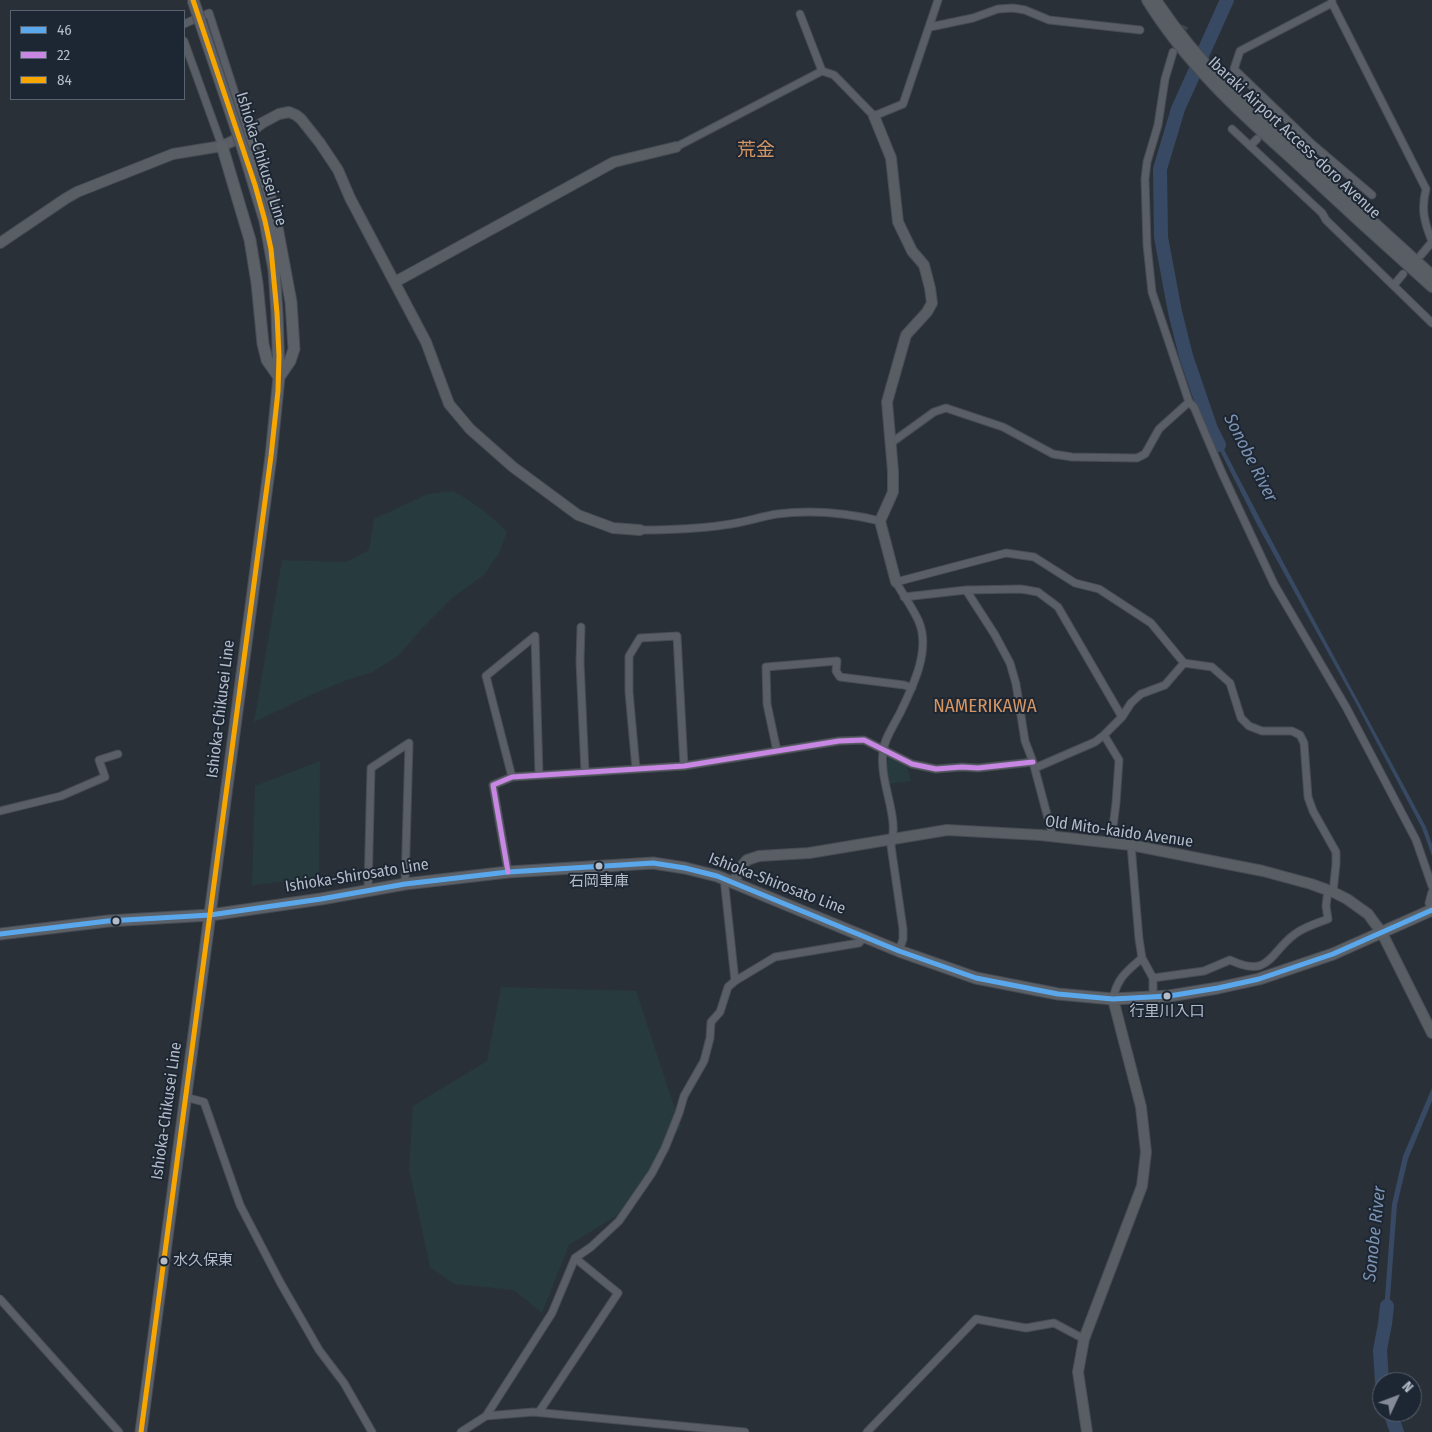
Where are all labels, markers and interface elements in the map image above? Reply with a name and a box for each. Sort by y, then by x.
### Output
legend [10,10,185,100]
text: 46 [57,21,72,39]
text: 22 [57,46,70,64]
street label: Ibaraki Airport Access-doro Avenue [1204,53,1384,223]
text: 84 [57,71,72,89]
street label: Ishioka-Chikusei Line [232,90,290,228]
district label: 荒金 [737,140,775,162]
water label: Sonobe River [1219,410,1281,506]
street label: Ishioka-Chikusei Line [203,639,239,779]
district label: NAMERIKAWA [927,696,1043,718]
street label: Old Mito-kaido Avenue [1044,812,1194,852]
street label: Ishioka-Shirosato Line [706,849,848,919]
street label: Ishioka-Shirosato Line [284,855,430,897]
marker: 石岡車庫 [594,861,604,871]
place label: 石岡車庫 [569,873,629,891]
unlabelled marker [111,916,121,926]
marker: 行里川入口 [1162,991,1172,1001]
place label: 行里川入口 [1130,1003,1204,1021]
street label: Ishioka-Chikusei Line [148,1041,186,1181]
water label: Sonobe River [1359,1185,1391,1283]
place label: 水久保東 [173,1252,233,1270]
marker: 水久保東 [159,1256,169,1266]
north arrow [1372,1372,1422,1422]
text: N [1399,1378,1417,1396]

